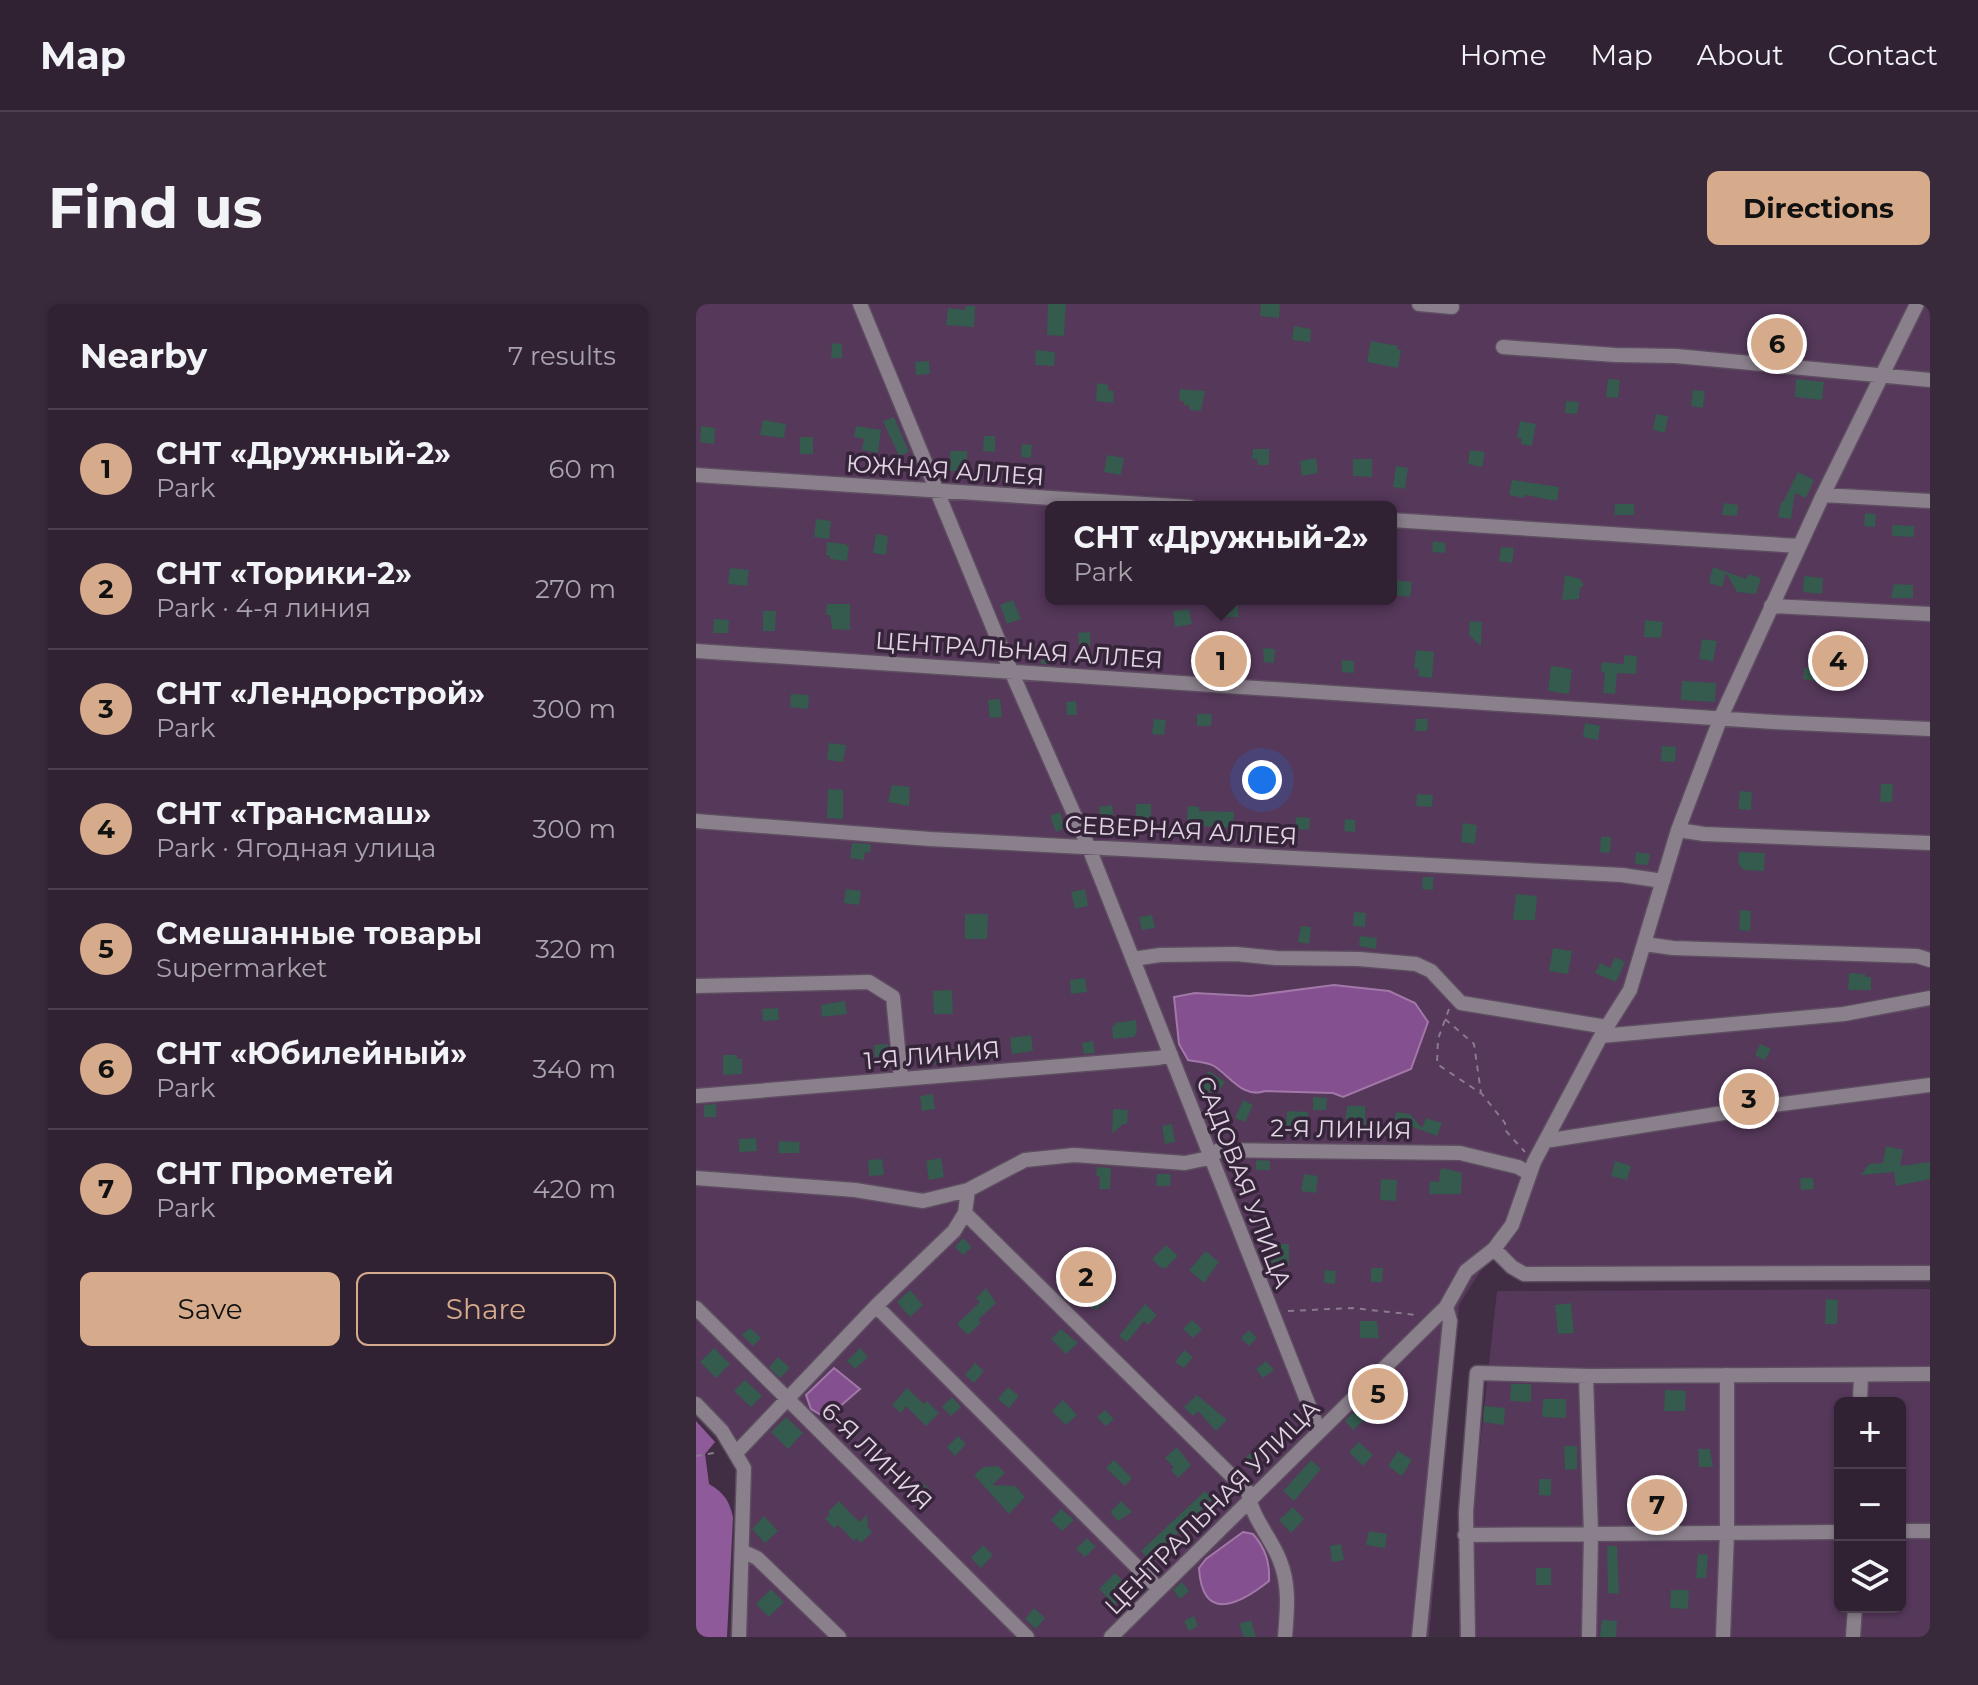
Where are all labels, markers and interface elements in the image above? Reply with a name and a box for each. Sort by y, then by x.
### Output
text: Map [40,32,126,79]
text: Home [1460,38,1547,72]
text: Map [1591,38,1653,72]
text: About [1697,38,1784,72]
text: Contact [1828,38,1938,72]
button: Directions [1707,171,1930,245]
text: Find us [48,174,262,242]
pin: 6 [1751,314,1803,374]
text: Nearby [80,335,207,377]
text: 7 results [508,340,616,372]
text: СНТ «Дружный-2» [156,435,451,472]
street label: ЮЖНАЯ АЛЛЕЯ [845,449,1045,491]
text: 1 [101,453,111,485]
text: 60 m [549,453,616,485]
text: Park [156,472,215,504]
popup [1045,501,1397,605]
text: СНТ «Дружный-2» [1073,519,1369,556]
text: СНТ «Торики-2» [156,555,412,592]
text: Park [1073,556,1133,588]
text: 2 [98,573,114,605]
text: 270 m [535,573,616,605]
text: Park · 4-я линия [156,592,371,624]
street label: ЦЕНТРАЛЬНАЯ АЛЛЕЯ [874,625,1164,675]
pin: 1 [1195,631,1247,691]
pin: 4 [1812,631,1864,691]
text: СНТ «Лендорстрой» [156,675,485,712]
text: 3 [98,693,114,725]
text: 300 m [533,693,616,725]
text: Park [156,712,215,744]
your location [1242,760,1282,800]
text: СНТ «Трансмаш» [156,795,431,832]
street label: СЕВЕРНАЯ АЛЛЕЯ [1064,809,1298,851]
text: 4 [97,813,115,845]
text: 300 m [533,813,616,845]
text: Park · Ягодная улица [156,832,436,864]
text: Смешанные товары [156,915,482,952]
text: 5 [98,933,114,965]
text: 320 m [535,933,616,965]
text: Supermarket [156,952,327,984]
text: СНТ «Юбилейный» [156,1035,467,1072]
street label: 1-Я ЛИНИЯ [863,1035,1001,1075]
text: 6 [98,1053,114,1085]
text: 340 m [533,1053,616,1085]
pin: 3 [1723,1069,1775,1129]
text: Park [156,1072,215,1104]
street label: САДОВАЯ УЛИЦА [1190,1072,1298,1292]
street label: 2-Я ЛИНИЯ [1270,1113,1412,1145]
text: СНТ Прометей [156,1155,394,1192]
text: 7 [98,1173,114,1205]
text: 420 m [533,1173,616,1205]
text: Park [156,1192,215,1224]
pin: 2 [1060,1247,1112,1307]
button: Save [80,1272,340,1346]
button: Share [356,1272,616,1346]
pin: 5 [1352,1364,1404,1424]
street label: ЦЕНТРАЛЬНАЯ УЛИЦА [1099,1393,1326,1620]
street label: 6-Я ЛИНИЯ [816,1396,938,1516]
map controls [1834,1397,1906,1613]
button: + [1834,1397,1906,1469]
button: − [1834,1469,1906,1541]
pin: 7 [1631,1475,1683,1535]
button: layers [1834,1541,1906,1613]

